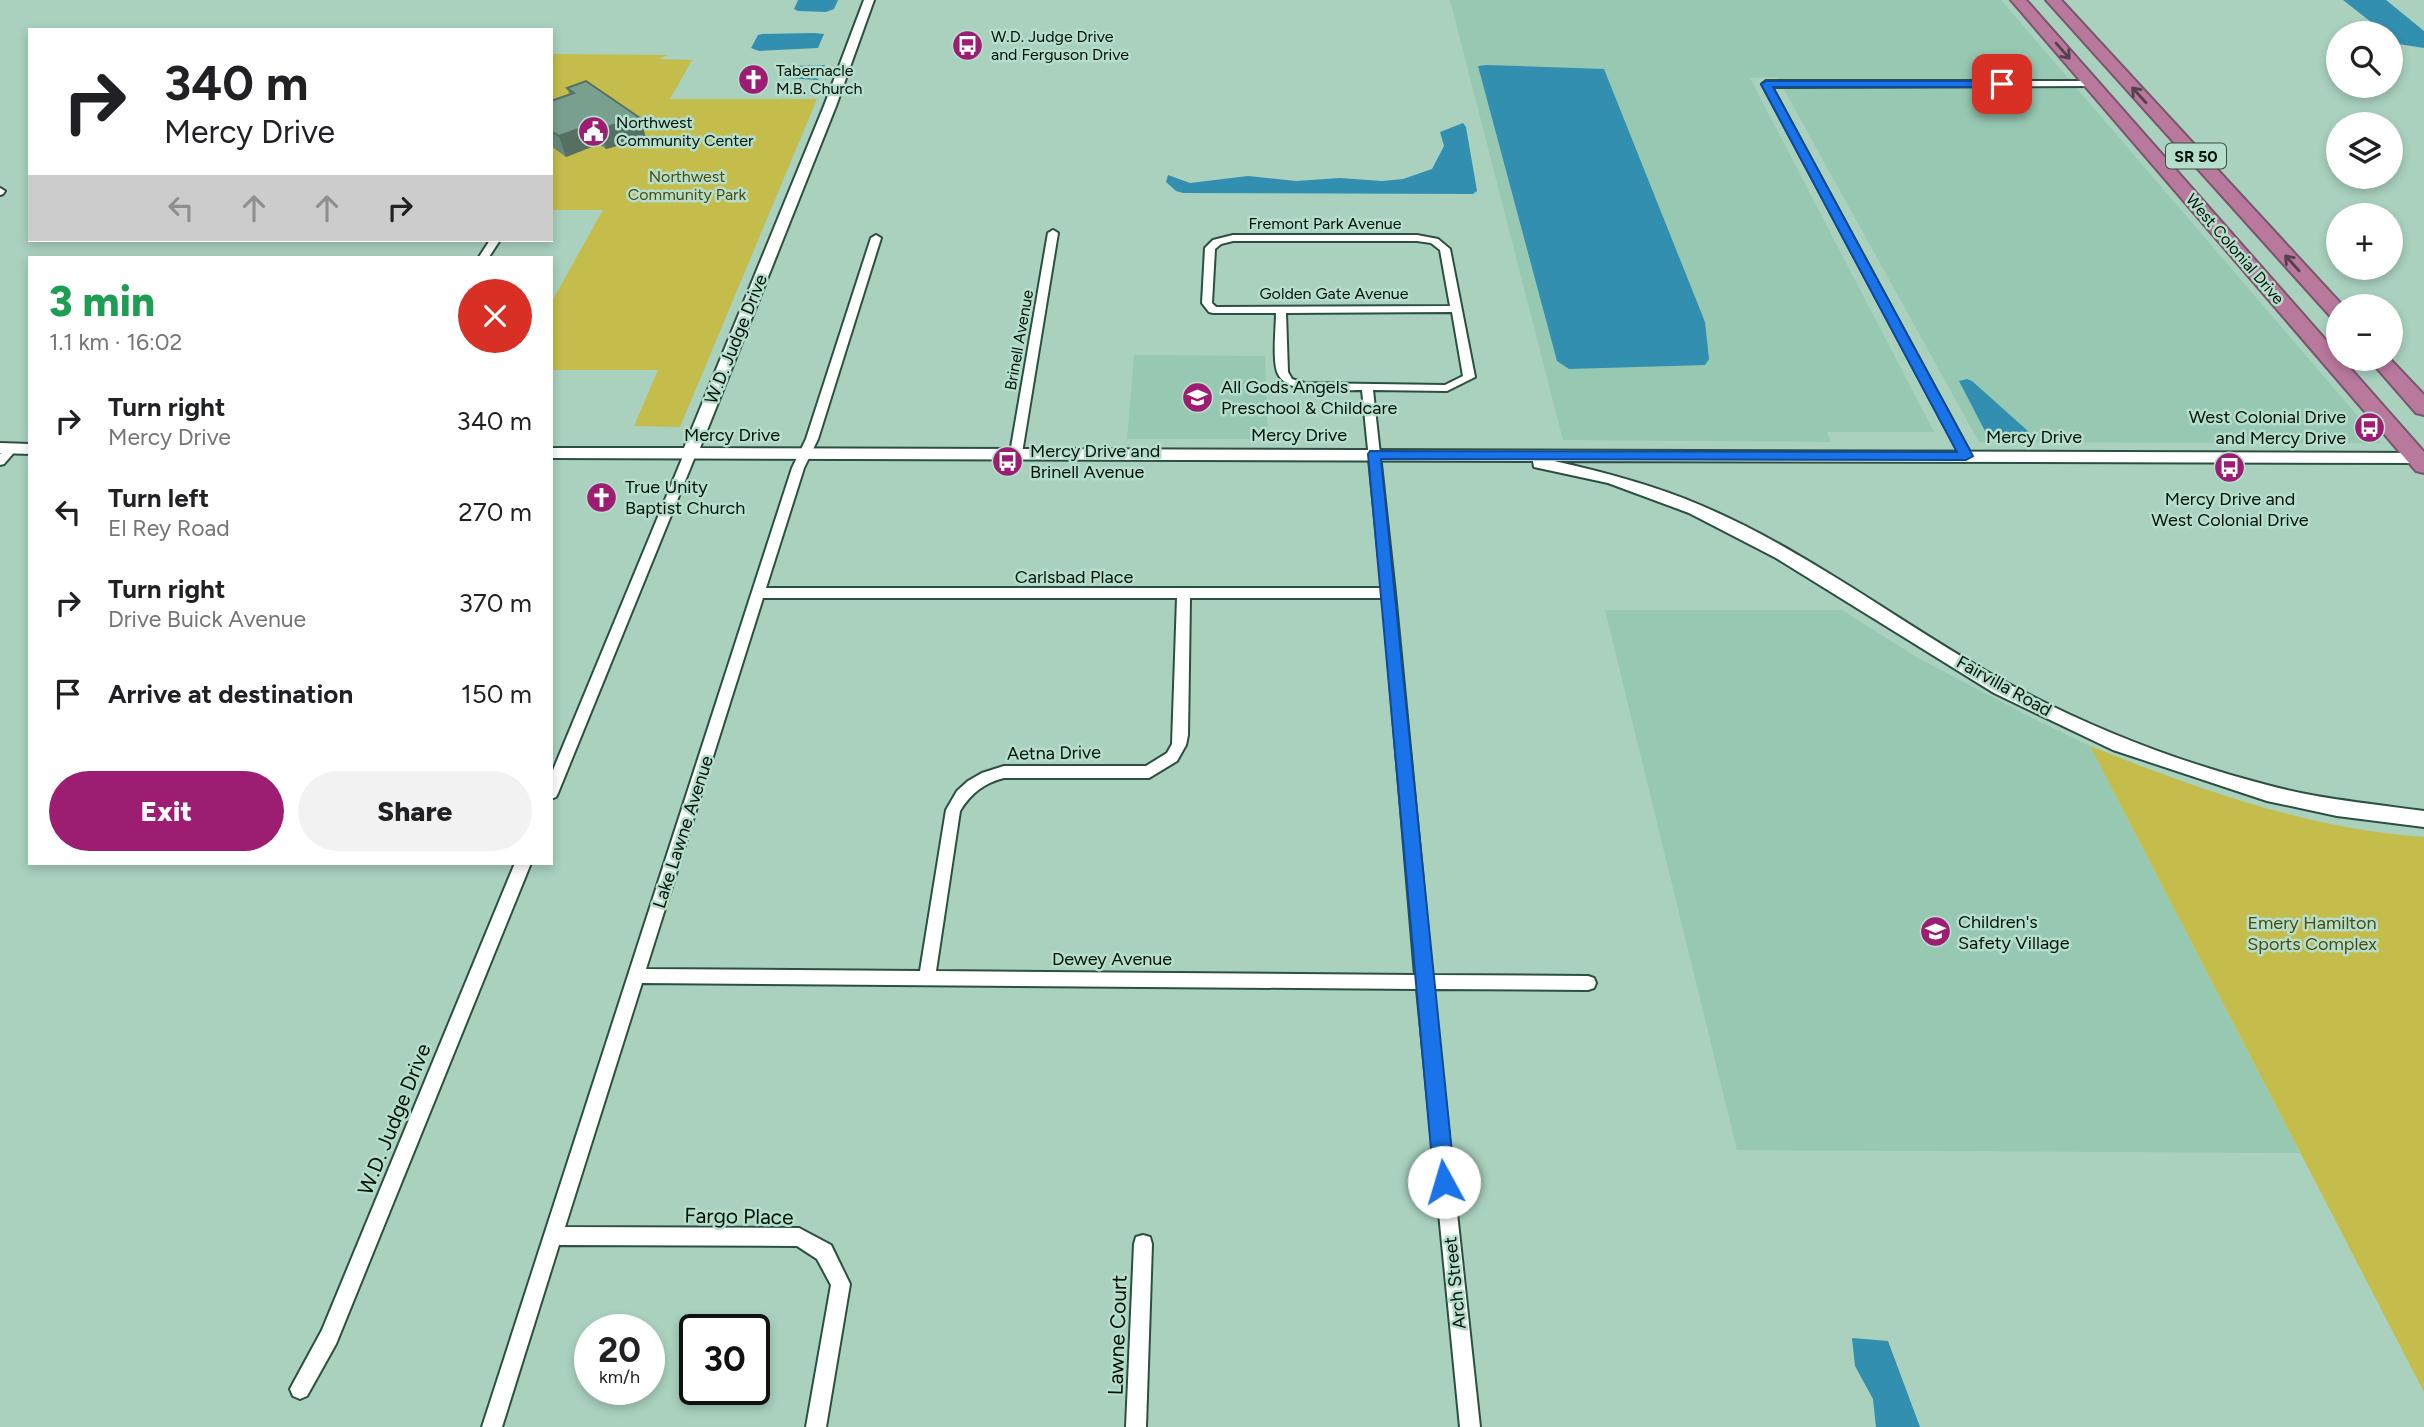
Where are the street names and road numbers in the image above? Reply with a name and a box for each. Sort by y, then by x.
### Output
road number: SR 50 [2166,144,2226,168]
street label: West Colonial Drive [2182,190,2288,308]
street label: Fremont Park Avenue [1249,214,1402,233]
street label: W.D. Judge Drive [700,271,772,407]
street label: Golden Gate Avenue [1259,284,1409,303]
street label: Brinell Avenue [1001,288,1037,392]
street label: Mercy Drive [684,424,780,446]
street label: Mercy Drive [1251,424,1347,446]
street label: Mercy Drive [1986,426,2082,448]
street label: Carlsbad Place [1015,566,1133,588]
street label: Fairvilla Road [1952,651,2056,721]
street label: Aetna Drive [1007,741,1101,765]
street label: Lake Lawne Avenue [648,753,718,911]
street label: Dewey Avenue [1052,948,1172,970]
street label: W.D. Judge Drive [352,1040,436,1198]
street label: Fargo Place [684,1203,794,1229]
street label: Arch Street [1439,1235,1471,1330]
street label: Lawne Court [1102,1274,1132,1396]

